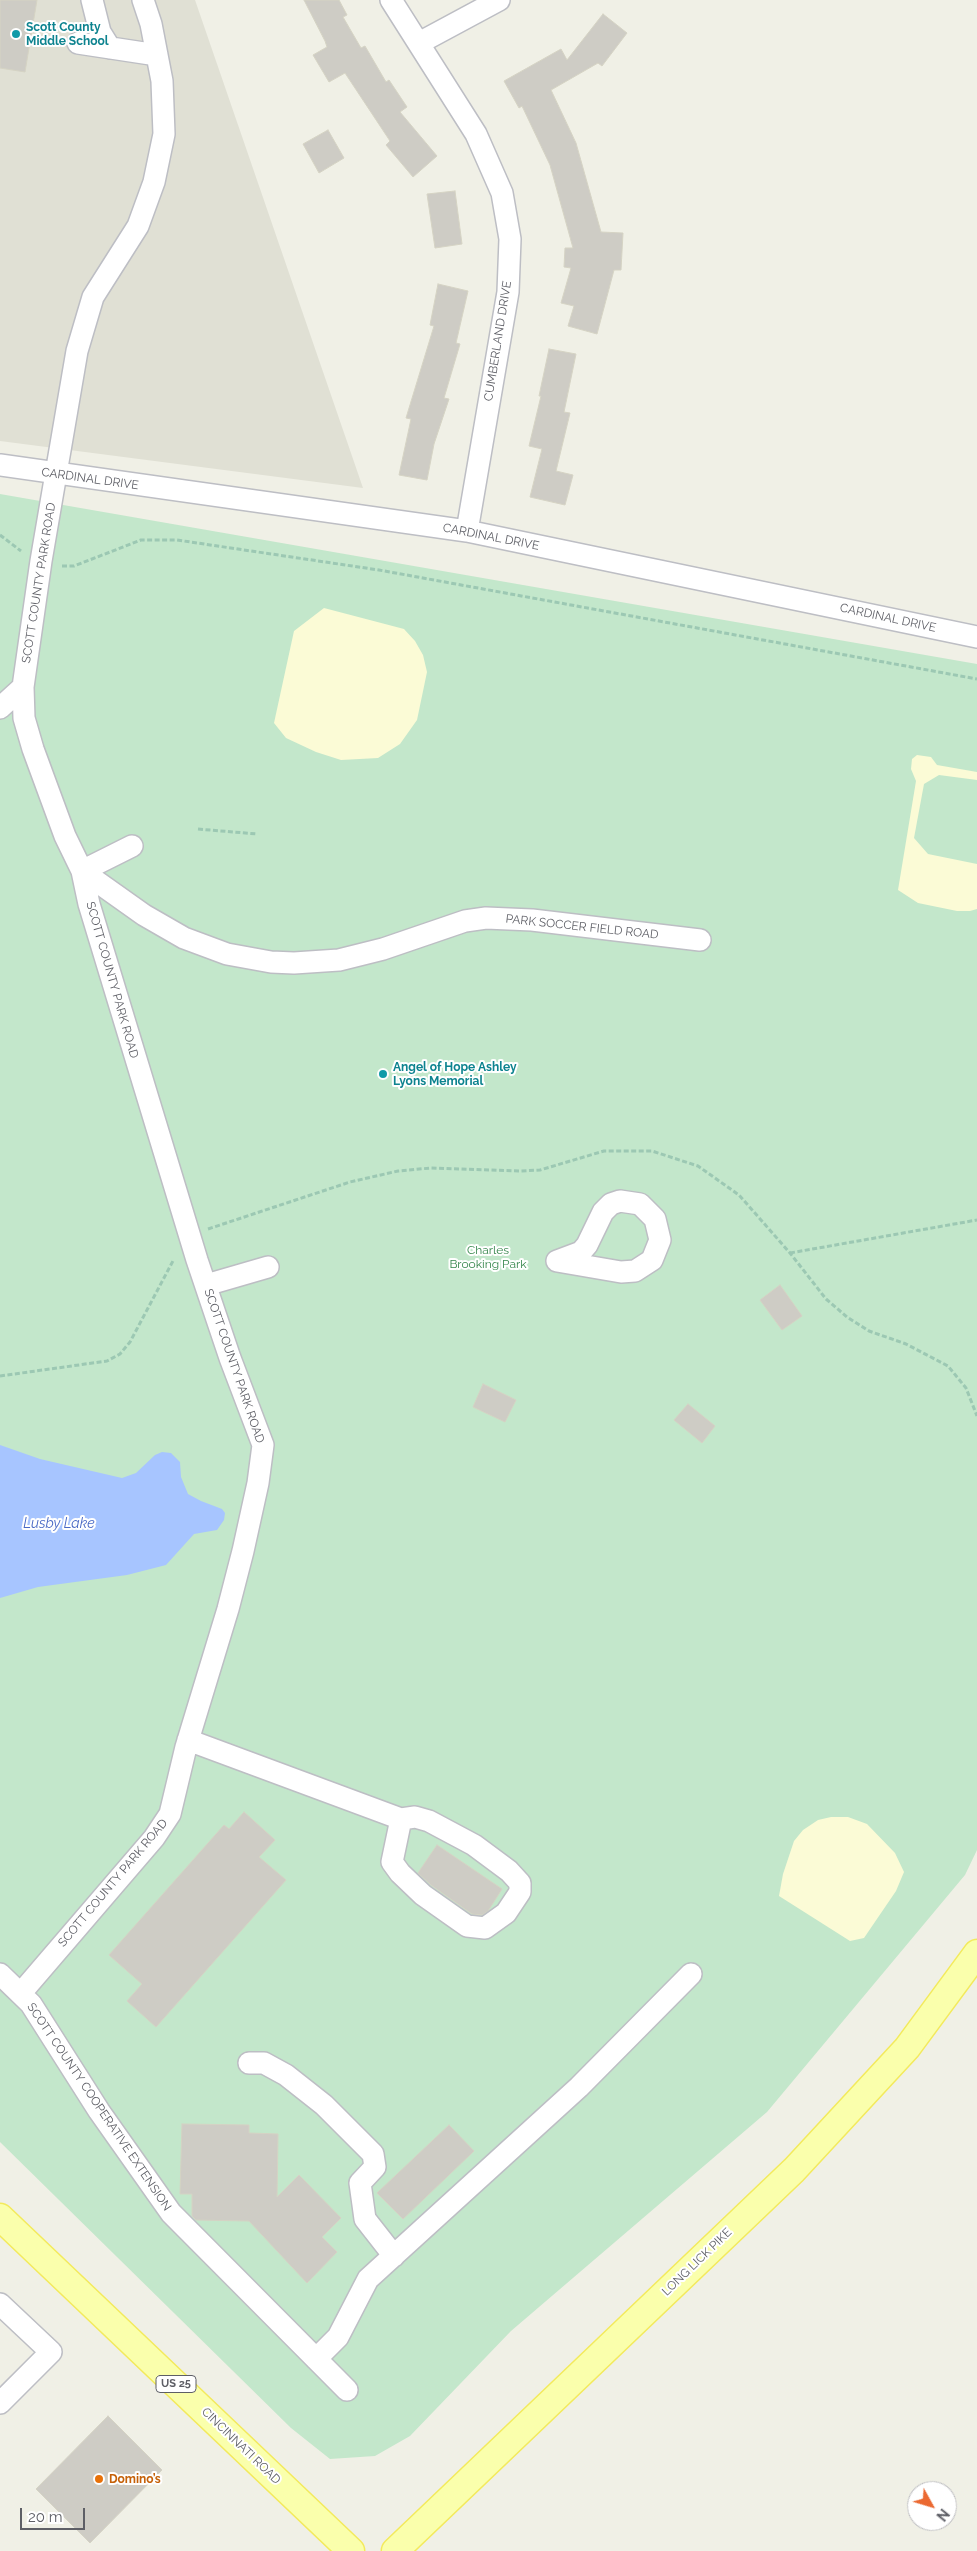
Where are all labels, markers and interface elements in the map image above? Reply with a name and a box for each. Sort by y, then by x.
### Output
place label: Scott County Middle School [26,20,109,48]
marker: Scott County Middle School [10,28,22,40]
street label: CUMBERLAND DRIVE [481,280,515,402]
street label: CARDINAL DRIVE [41,465,139,493]
street label: SCOTT COUNTY PARK ROAD [19,502,59,664]
street label: CARDINAL DRIVE [442,521,540,553]
street label: CARDINAL DRIVE [839,601,937,635]
street label: SCOTT COUNTY PARK ROAD [83,900,141,1060]
street label: PARK SOCCER FIELD ROAD [505,912,659,942]
place label: Angel of Hope Ashley Lyons Memorial [393,1060,517,1088]
marker: Angel of Hope Ashley Lyons Memorial [377,1068,389,1080]
park label: Charles Brooking Park [449,1243,527,1271]
street label: SCOTT COUNTY PARK ROAD [201,1287,267,1445]
water label: Lusby Lake [23,1516,95,1532]
street label: SCOTT COUNTY PARK ROAD [55,1816,171,1950]
street label: SCOTT COUNTY COOPERATIVE EXTENSION [24,2000,174,2214]
street label: LONG LICK PIKE [659,2225,735,2299]
road number: US 25 [156,2376,196,2392]
street label: CINCINNATI ROAD [199,2405,283,2487]
place label: Domino’s [109,2472,161,2486]
marker: Domino’s [93,2473,105,2485]
north arrow [907,2481,957,2531]
scale bar [22,2498,88,2530]
text: N [933,2506,952,2524]
text: 20 m [28,2508,63,2526]

